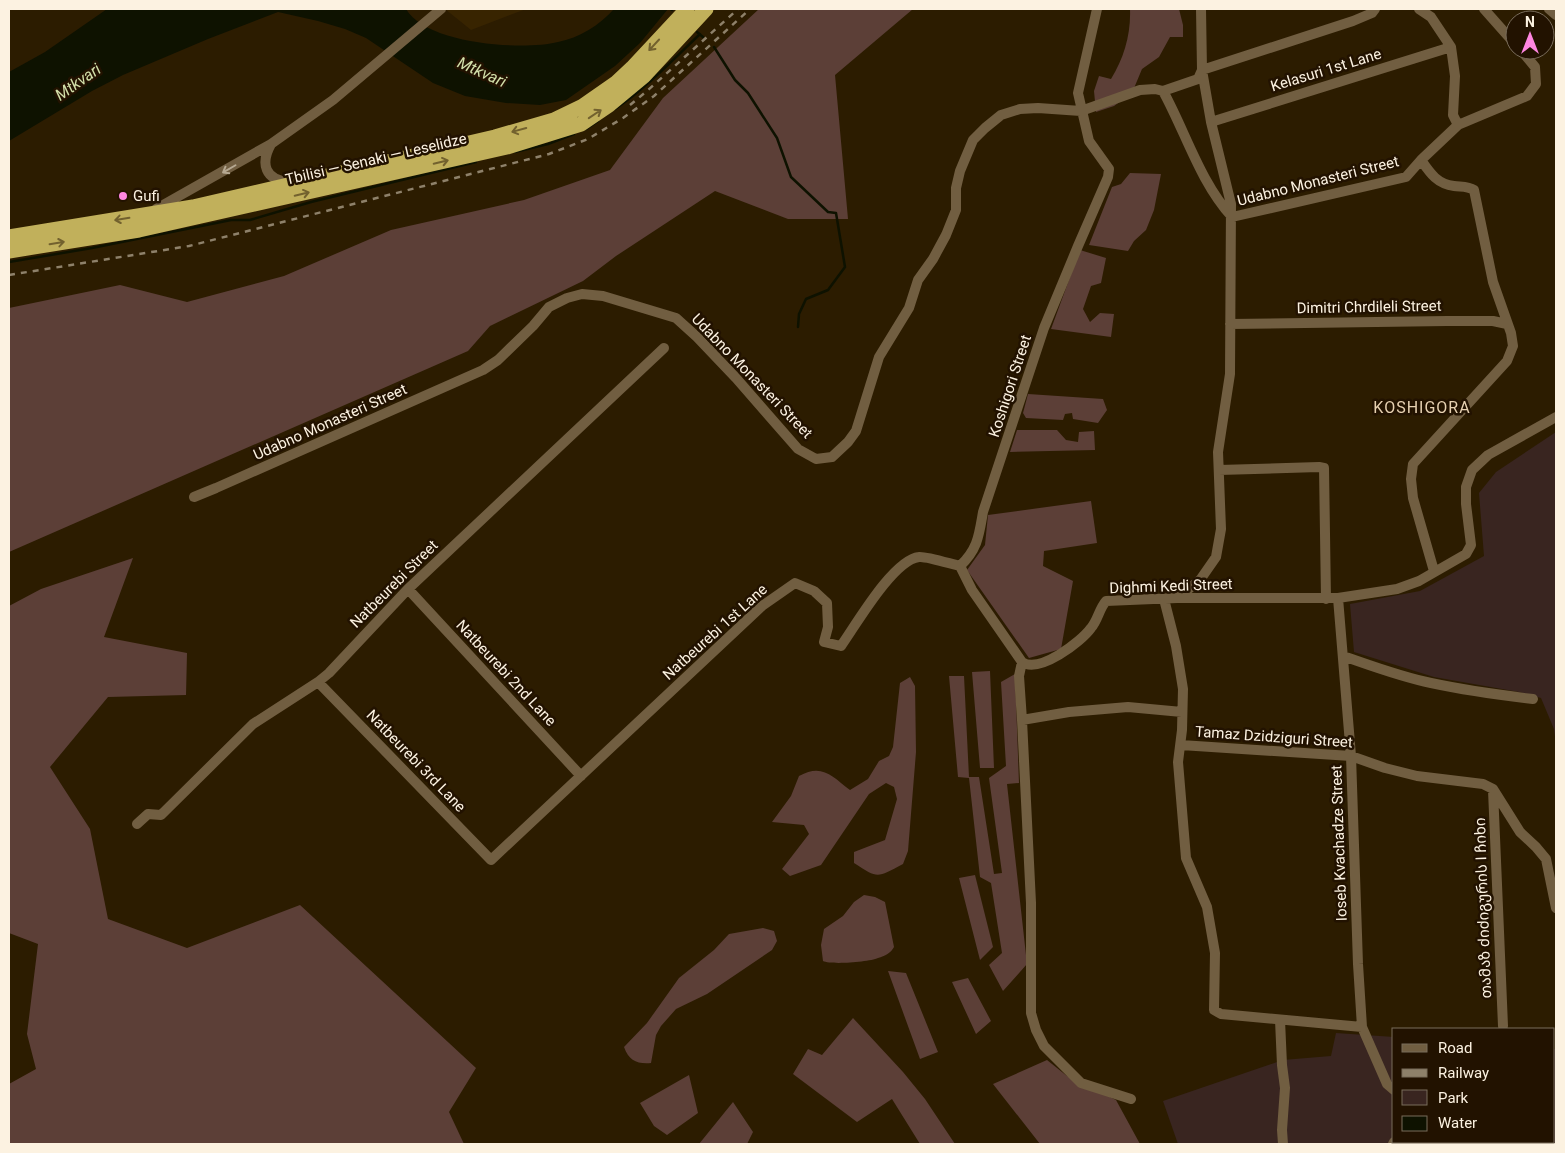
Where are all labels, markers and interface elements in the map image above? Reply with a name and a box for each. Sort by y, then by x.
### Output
north arrow [1505,10,1555,60]
text: N [1525,14,1535,30]
one-way arrow [648,38,660,51]
street label: Kelasuri 1st Lane [1269,45,1384,95]
water label: Mtkvari [455,53,510,91]
water label: Mtkvari [52,59,105,105]
one-way arrow [588,109,602,119]
one-way arrow [512,126,528,136]
street label: Tbilisi — Senaki — Leselidze [284,129,468,189]
street label: Udabno Monasteri Street [1235,152,1401,210]
one-way arrow [433,157,449,166]
one-way arrow [222,164,236,174]
place label: Gufi [133,187,160,205]
one-way arrow [293,189,309,198]
marker: Gufi [117,190,129,202]
one-way arrow [114,214,130,224]
one-way arrow [49,238,65,248]
street label: Dimitri Chrdileli Street [1296,297,1442,317]
street label: Udabno Monasteri Street [688,310,816,442]
street label: Koshigori Street [985,333,1035,439]
street label: Udabno Monasteri Street [250,380,410,464]
district label: KOSHIGORA [1373,398,1471,417]
street label: Natbeurebi Street [346,536,442,632]
street label: Dighmi Kedi Street [1109,575,1233,597]
street label: Natbeurebi 1st Lane [659,580,771,684]
street label: Natbeurebi 2nd Lane [452,616,560,730]
street label: Natbeurebi 3rd Lane [363,706,469,816]
street label: Tamaz Dzidziguri Street [1195,723,1353,751]
street label: Ioseb Kvachadze Street [1327,765,1351,921]
street label: თამაზ ძიძიგურის I ჩიხი [1471,817,1495,999]
legend [1392,1028,1555,1143]
text: Road [1438,1039,1472,1057]
text: Railway [1438,1064,1489,1082]
text: Park [1438,1089,1469,1107]
text: Water [1438,1114,1477,1132]

